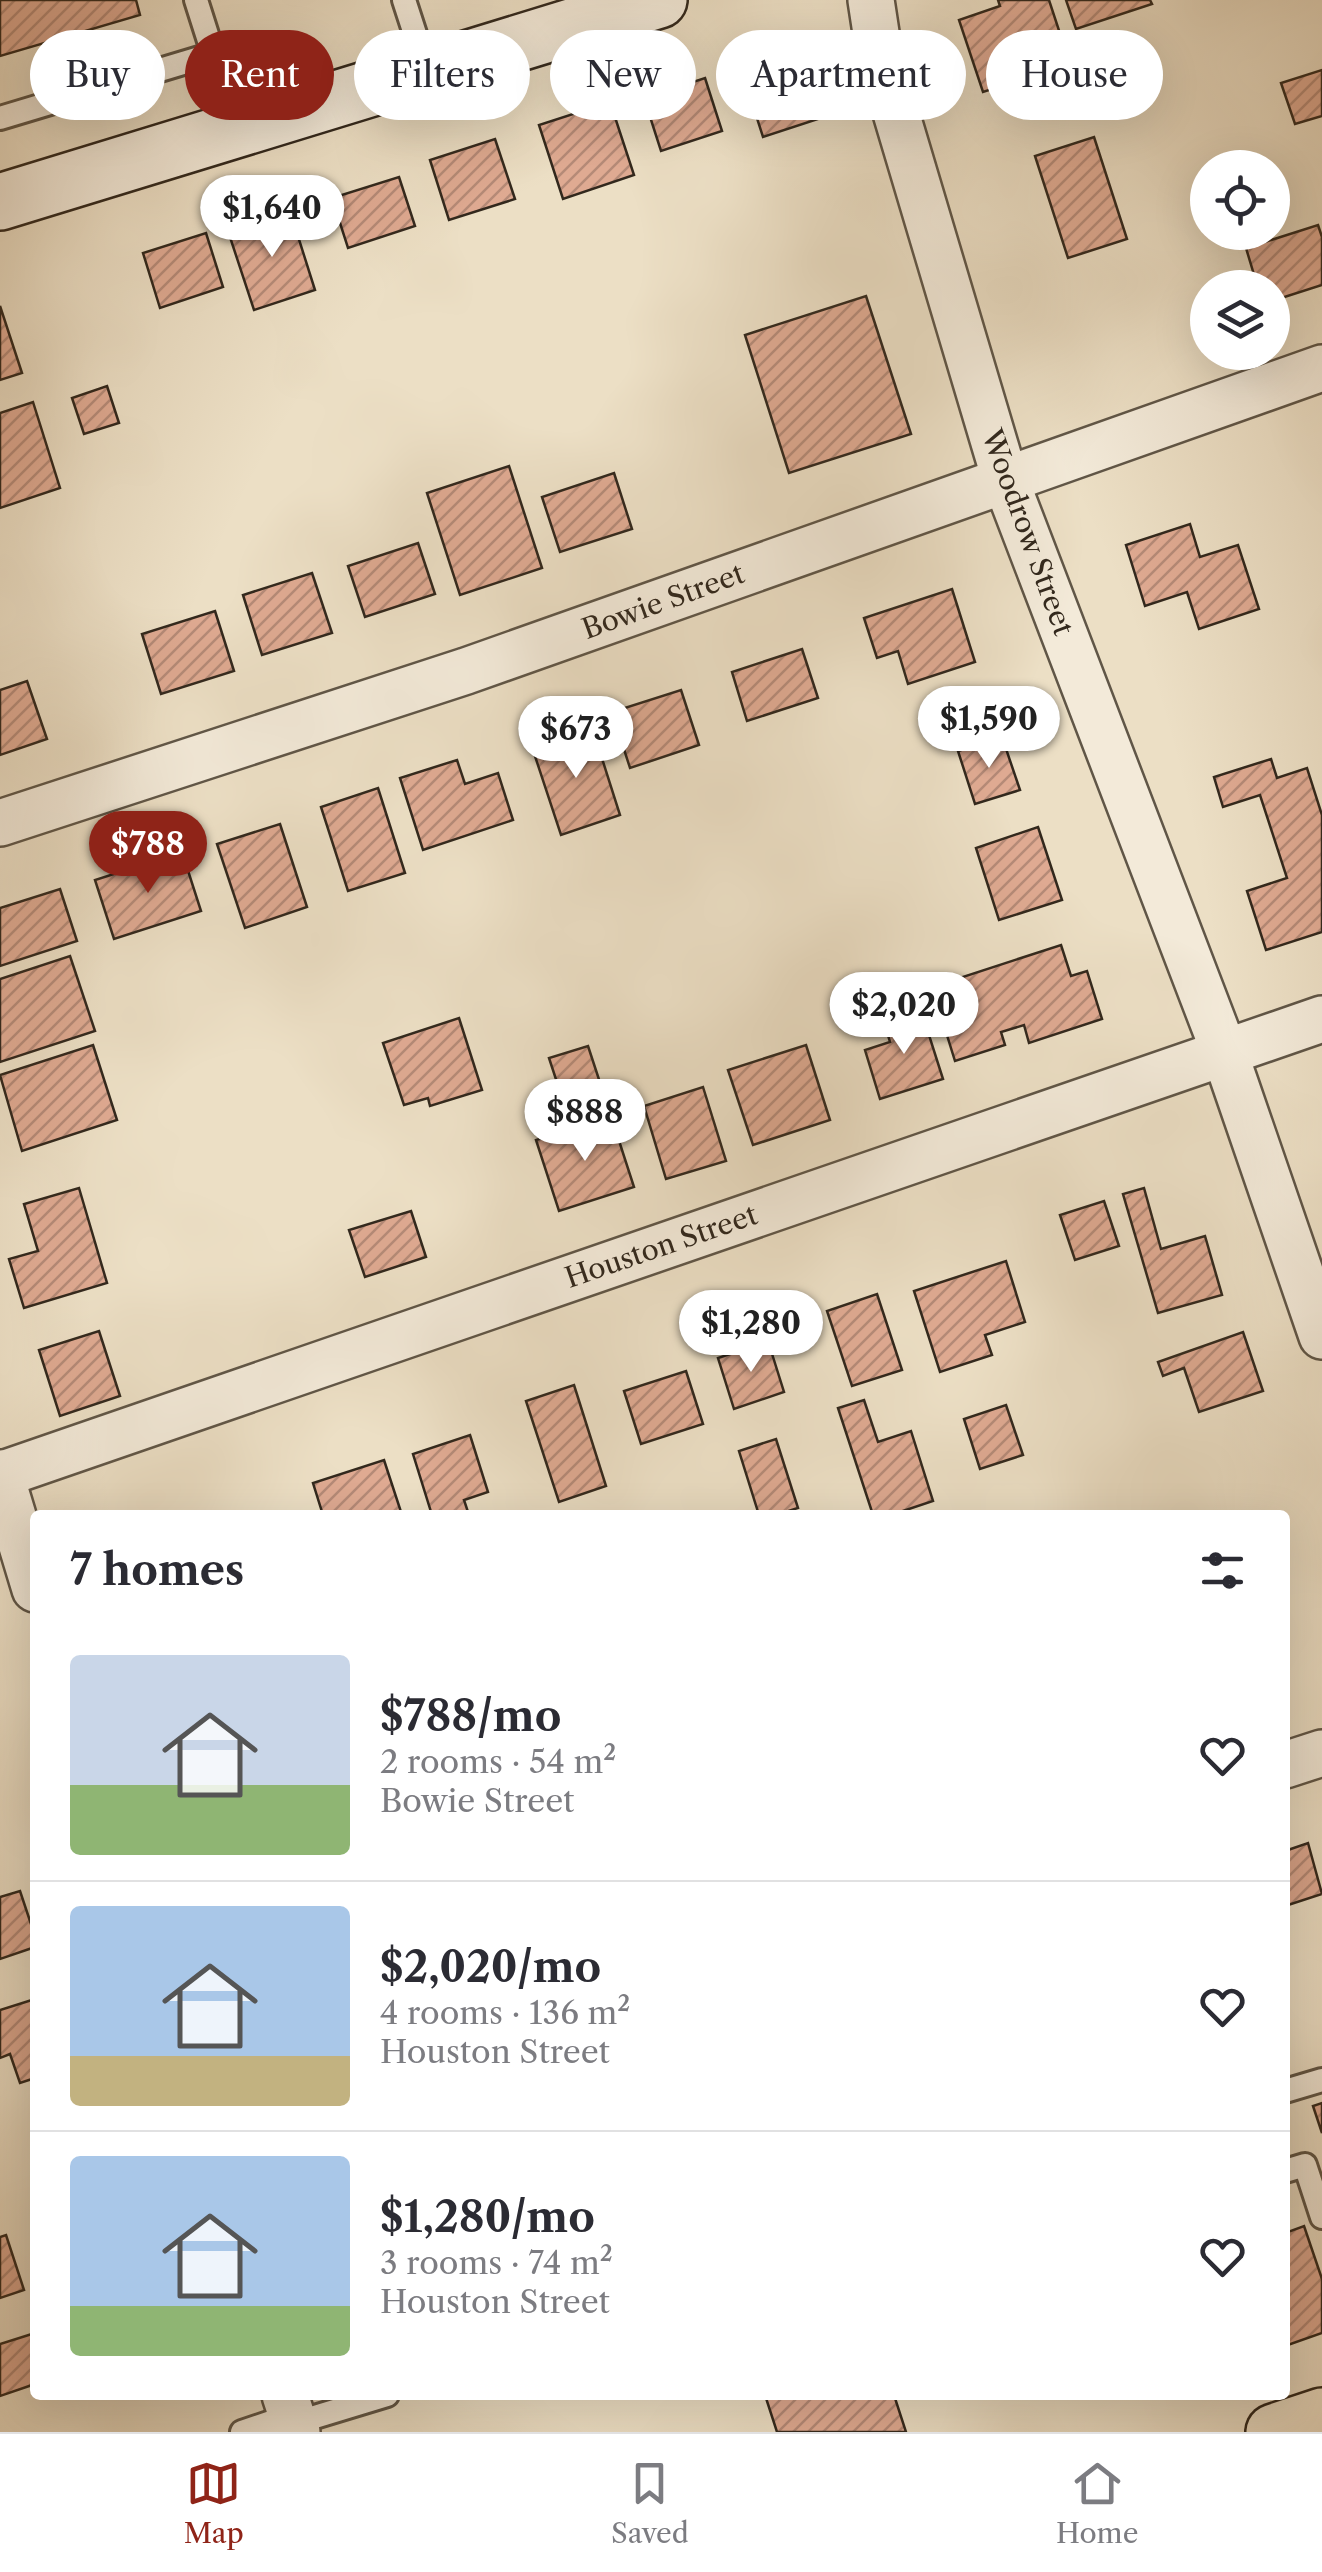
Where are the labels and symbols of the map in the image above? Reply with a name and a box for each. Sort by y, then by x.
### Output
pin: $1,640 [191,175,353,260]
street label: Woodrow Street [975,423,1081,640]
street label: Bowie Street [577,556,749,646]
pin: $1,590 [908,686,1070,771]
pin: $673 [517,696,635,781]
pin: $788 [89,811,207,896]
pin: $2,020 [823,972,985,1057]
pin: $888 [526,1079,644,1164]
street label: Houston Street [560,1197,762,1295]
pin: $1,280 [670,1290,832,1375]

